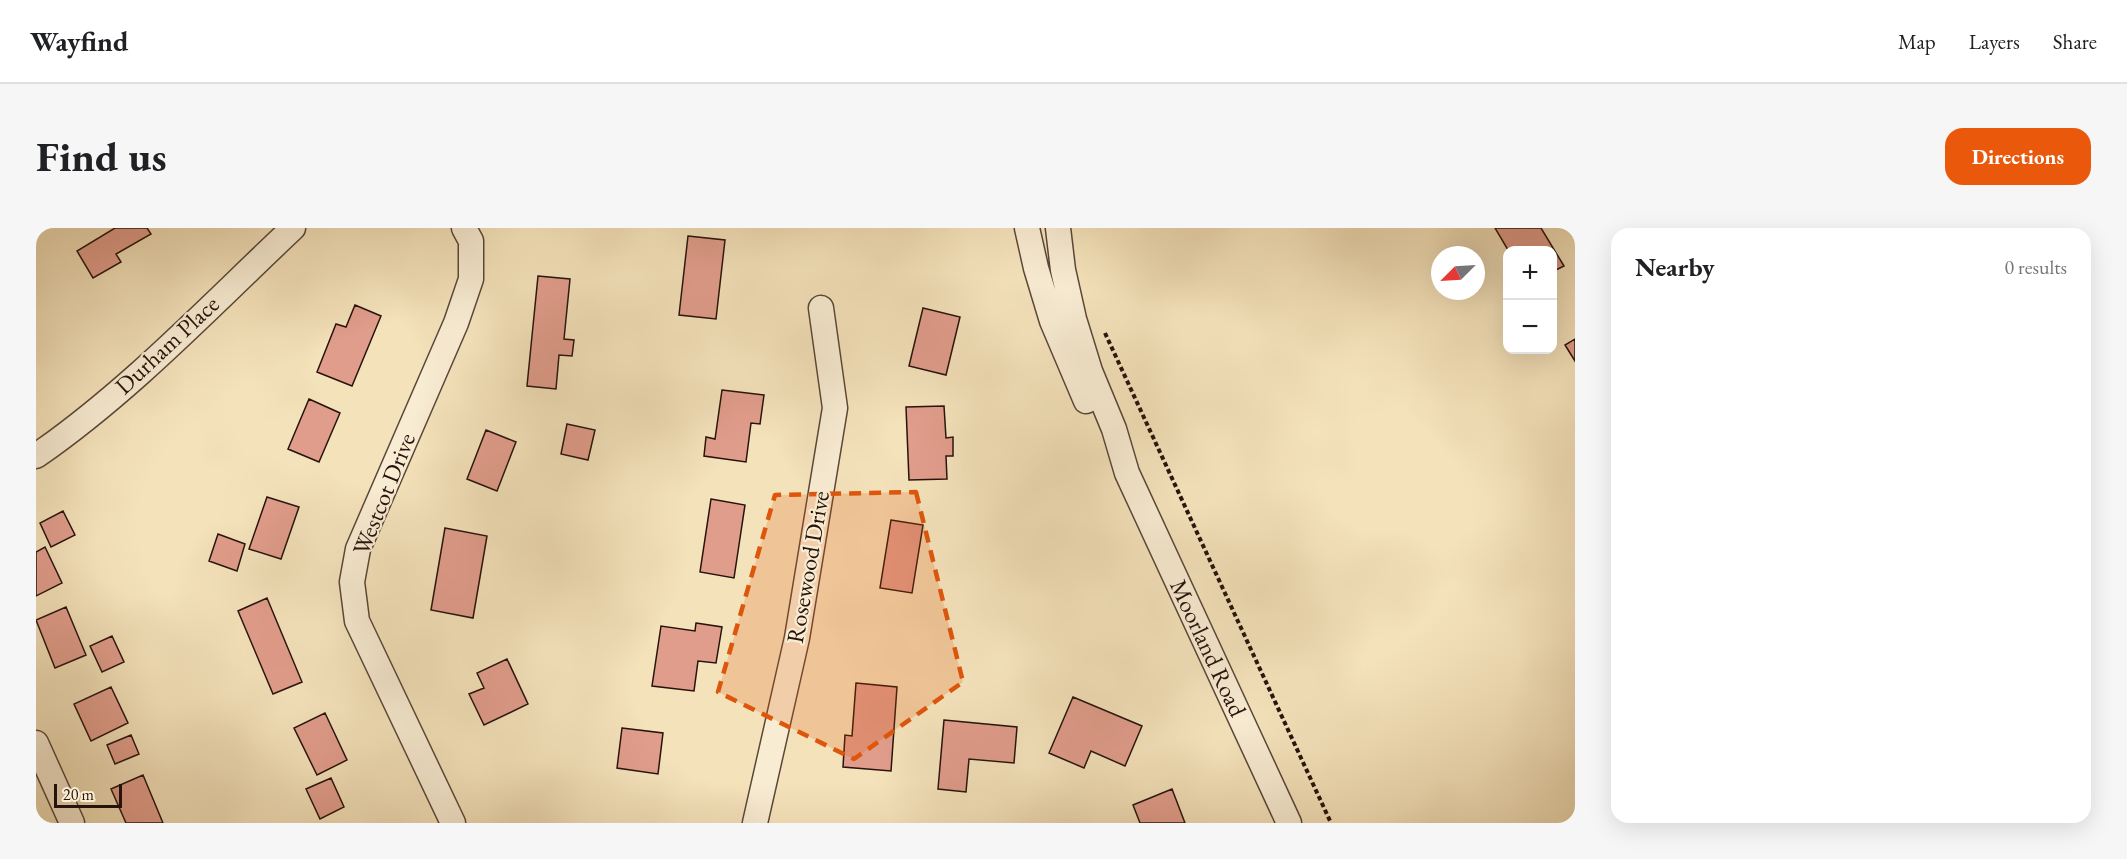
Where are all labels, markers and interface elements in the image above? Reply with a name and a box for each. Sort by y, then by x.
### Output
text: Wayfind [30,23,128,59]
text: Map [1898,28,1936,55]
text: Layers [1969,28,2020,55]
text: Share [2053,28,2097,55]
button: Directions [1945,128,2091,185]
text: Find us [36,129,167,184]
north arrow [1431,246,1485,300]
map controls [1503,246,1557,354]
button: + [1503,246,1557,300]
text: Nearby [1635,250,1715,284]
text: 0 results [2004,254,2067,280]
street label: Durham Place [108,288,225,401]
button: − [1503,300,1557,354]
street label: Westcot Drive [345,428,422,559]
street label: Rosewood Drive [779,488,836,645]
street label: Moorland Road [1163,574,1254,722]
scale bar [54,781,122,808]
text: 20 m [63,784,94,805]

